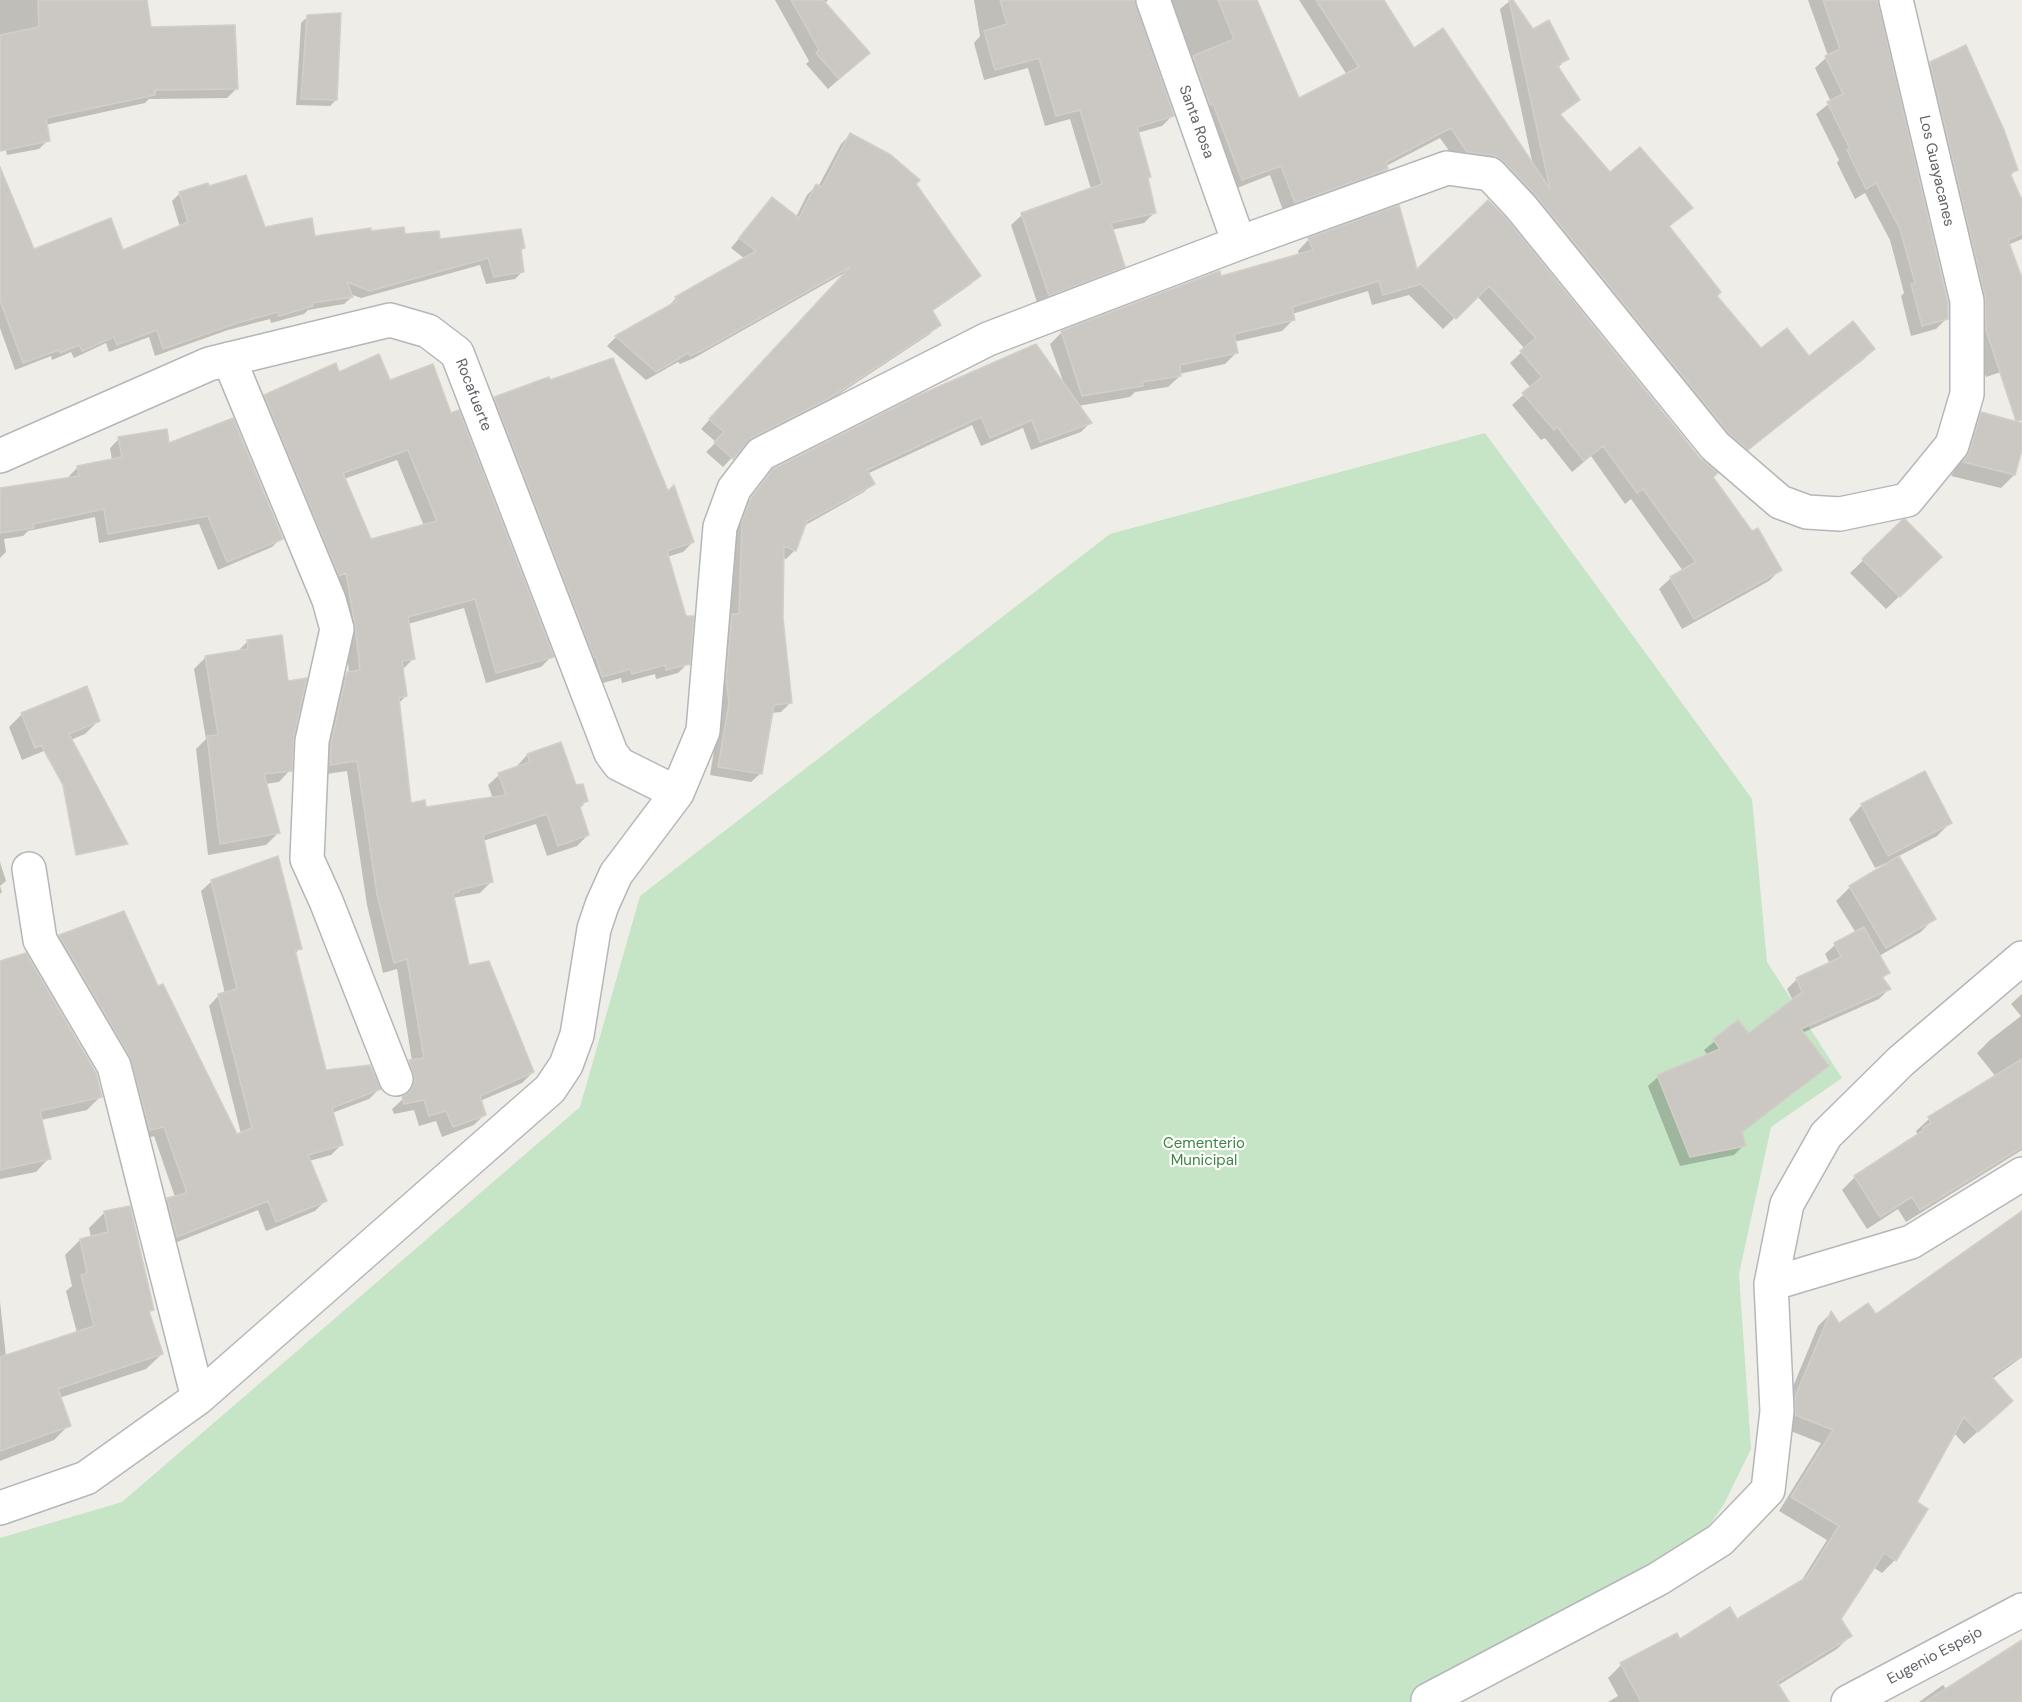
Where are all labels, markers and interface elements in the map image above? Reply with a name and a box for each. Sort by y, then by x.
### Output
street label: Santa Rosa [1174,83,1218,161]
street label: Los Guayacanes [1914,114,1958,228]
street label: Rocafuerte [451,356,495,434]
park label: Cementerio Municipal [1163,1135,1245,1170]
street label: Eugenio Espejo [1884,1623,1986,1689]

